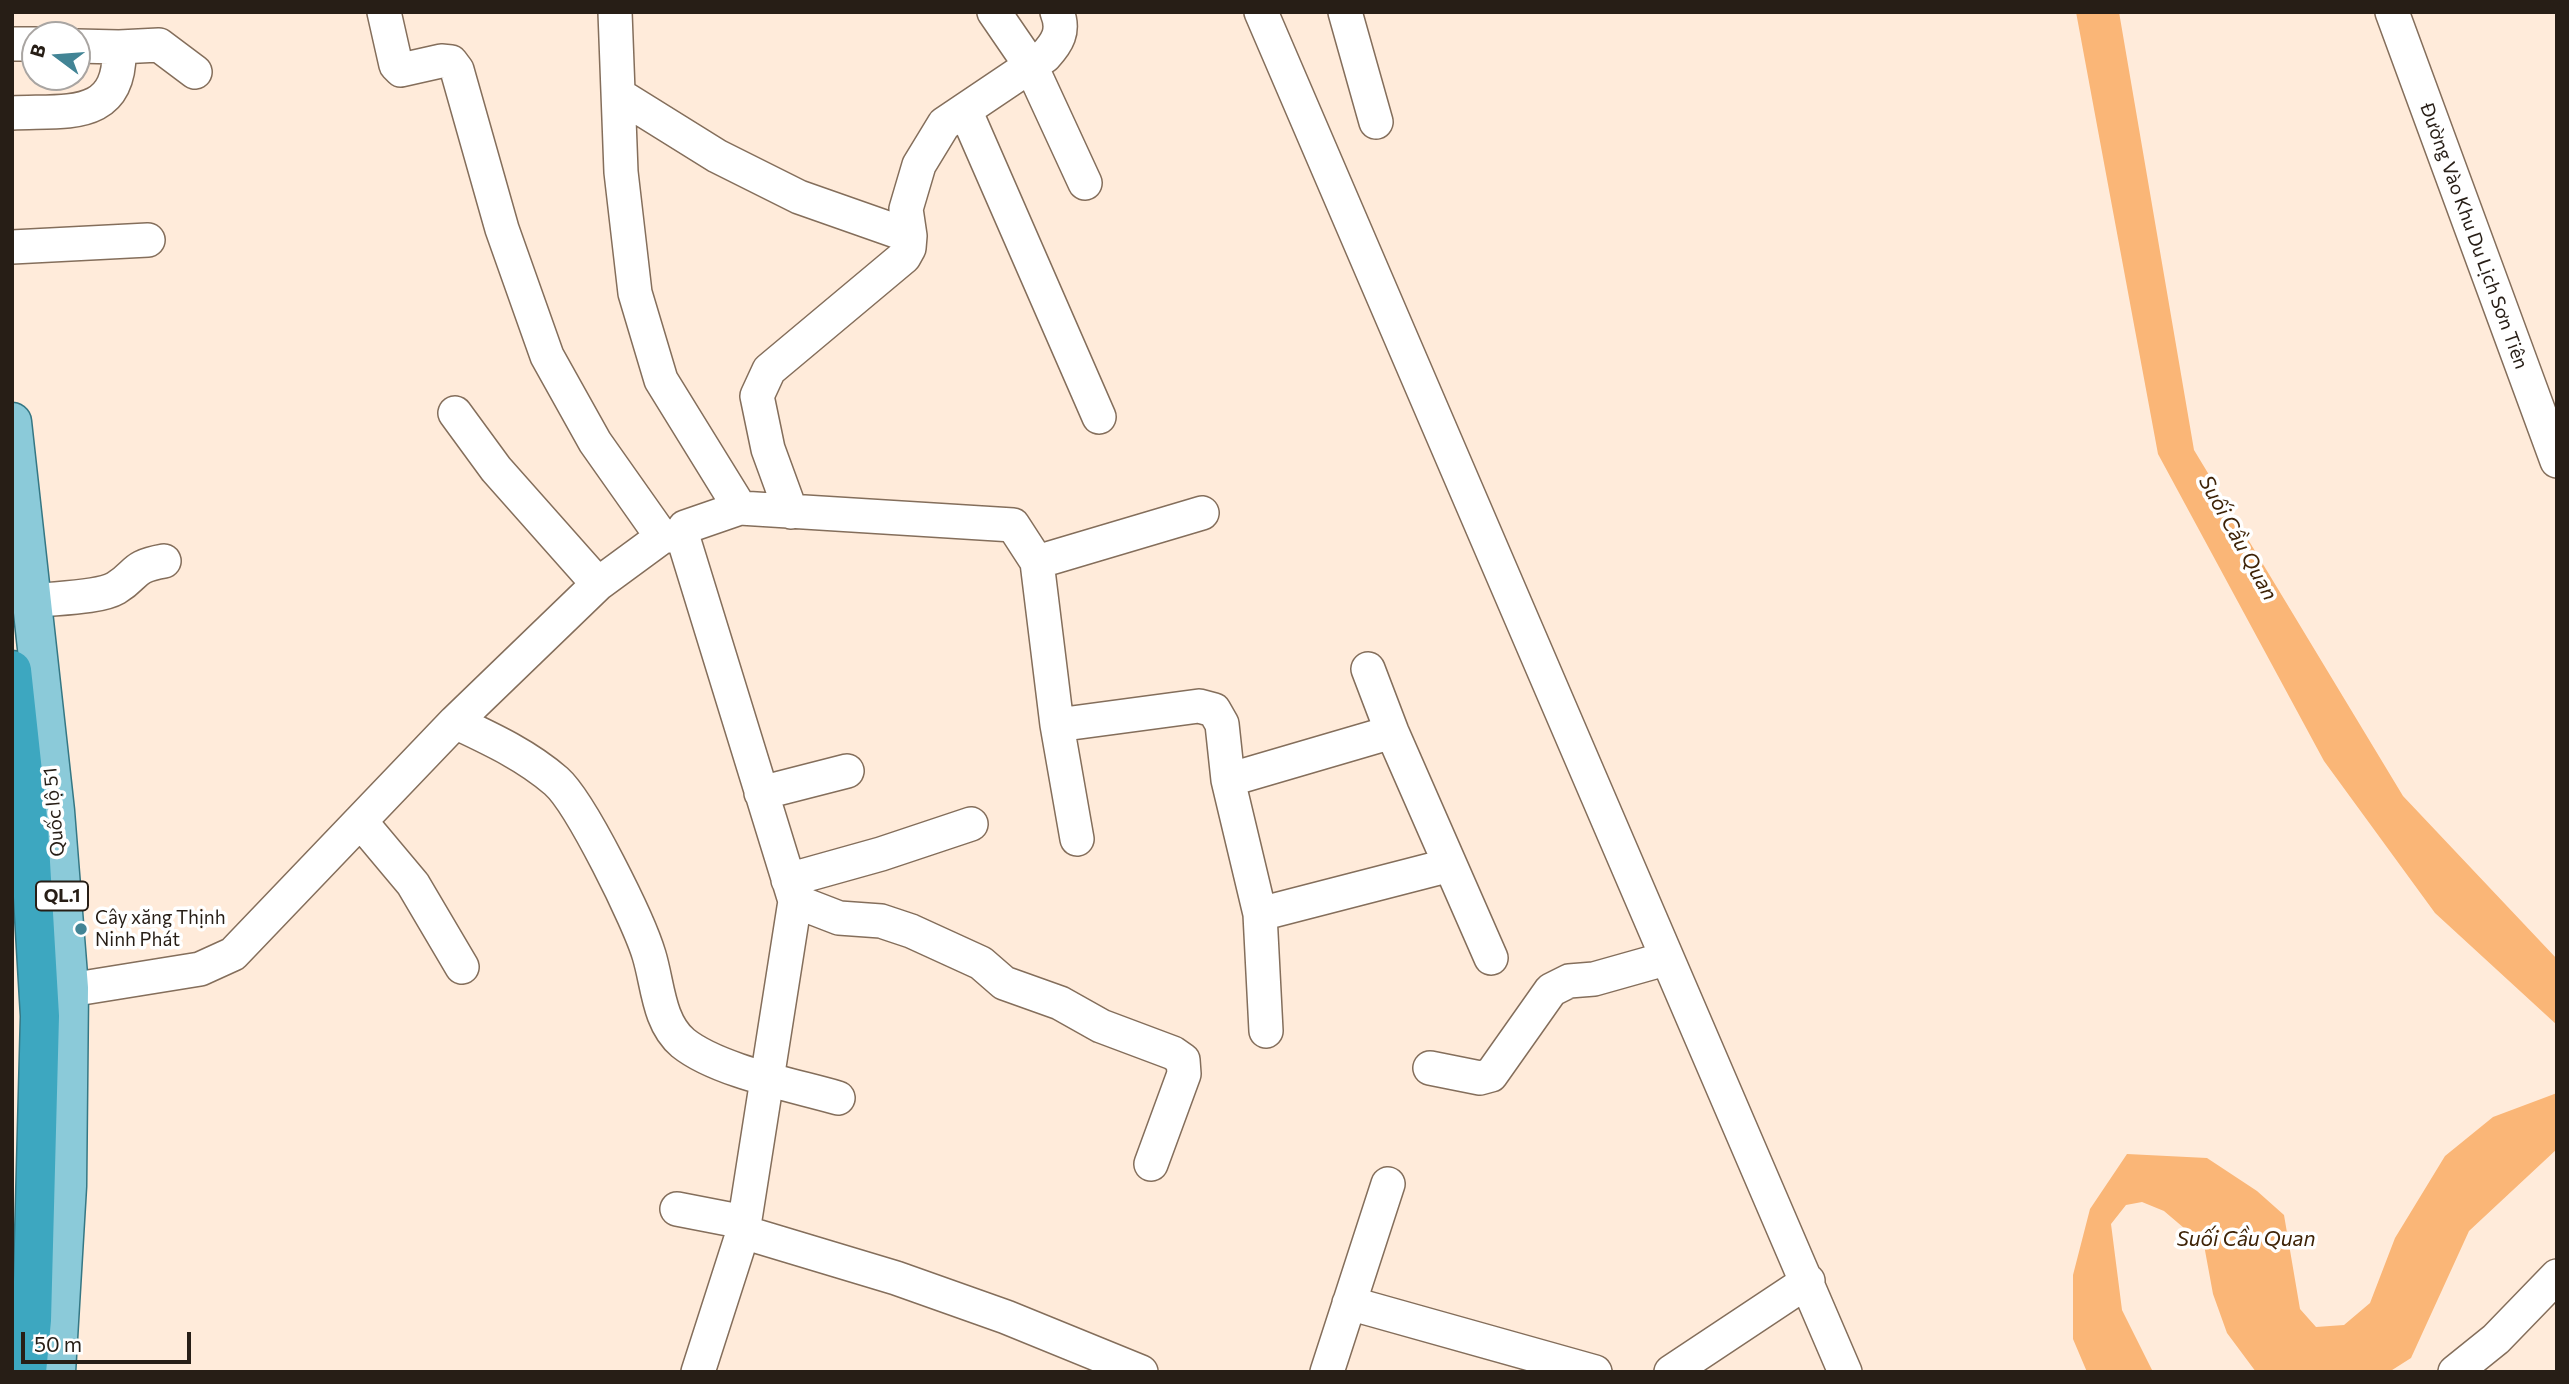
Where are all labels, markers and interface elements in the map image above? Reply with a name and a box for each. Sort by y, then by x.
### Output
north arrow [21,21,91,91]
text: B [24,41,50,60]
street label: Đường Vào Khu Du Lịch Sơn Tiên [2415,100,2533,372]
water label: Suối Cầu Quan [2193,471,2283,605]
street label: Quốc lộ 51 [39,766,69,858]
road number: QL.1 [36,882,88,911]
place label: Cây xăng Thịnh Ninh Phát [95,907,226,951]
marker: Cây xăng Thịnh Ninh Phát [73,921,89,937]
water label: Suối Cầu Quan [2177,1226,2315,1252]
scale bar [24,1318,194,1362]
text: 50 m [34,1331,82,1356]

